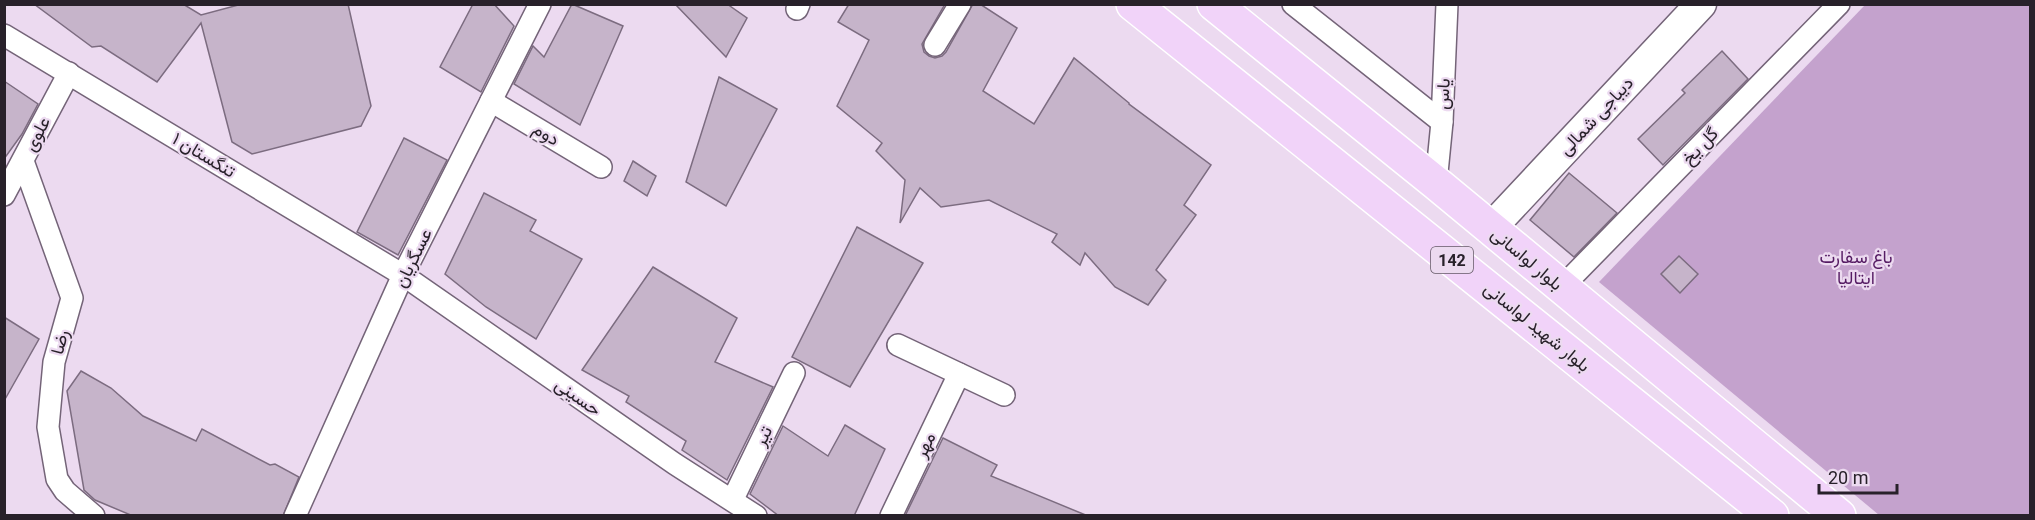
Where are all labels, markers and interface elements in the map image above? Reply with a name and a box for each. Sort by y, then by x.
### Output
street label: دیباجی شمالی [1554,72,1638,160]
street label: یاس [1431,78,1455,110]
street label: علوی [19,113,55,155]
street label: دوم [528,118,563,151]
street label: گل یخ [1677,123,1724,170]
street label: تنگستان ۱ [169,128,240,182]
street label: بلوار لواسانی [1487,223,1567,295]
street label: عسگریان [389,225,437,291]
park label: باغ سفارت ایتالیا [1819,246,1893,288]
road number: 142 [1431,247,1473,273]
street label: بلوار شهید لواسانی [1479,277,1595,377]
street label: رضا [46,327,74,357]
street label: حسینی [551,373,605,421]
street label: تیر [748,422,777,451]
street label: مهر [909,429,940,462]
scale bar [1819,457,1897,495]
text: 20 m [1828,467,1868,488]

